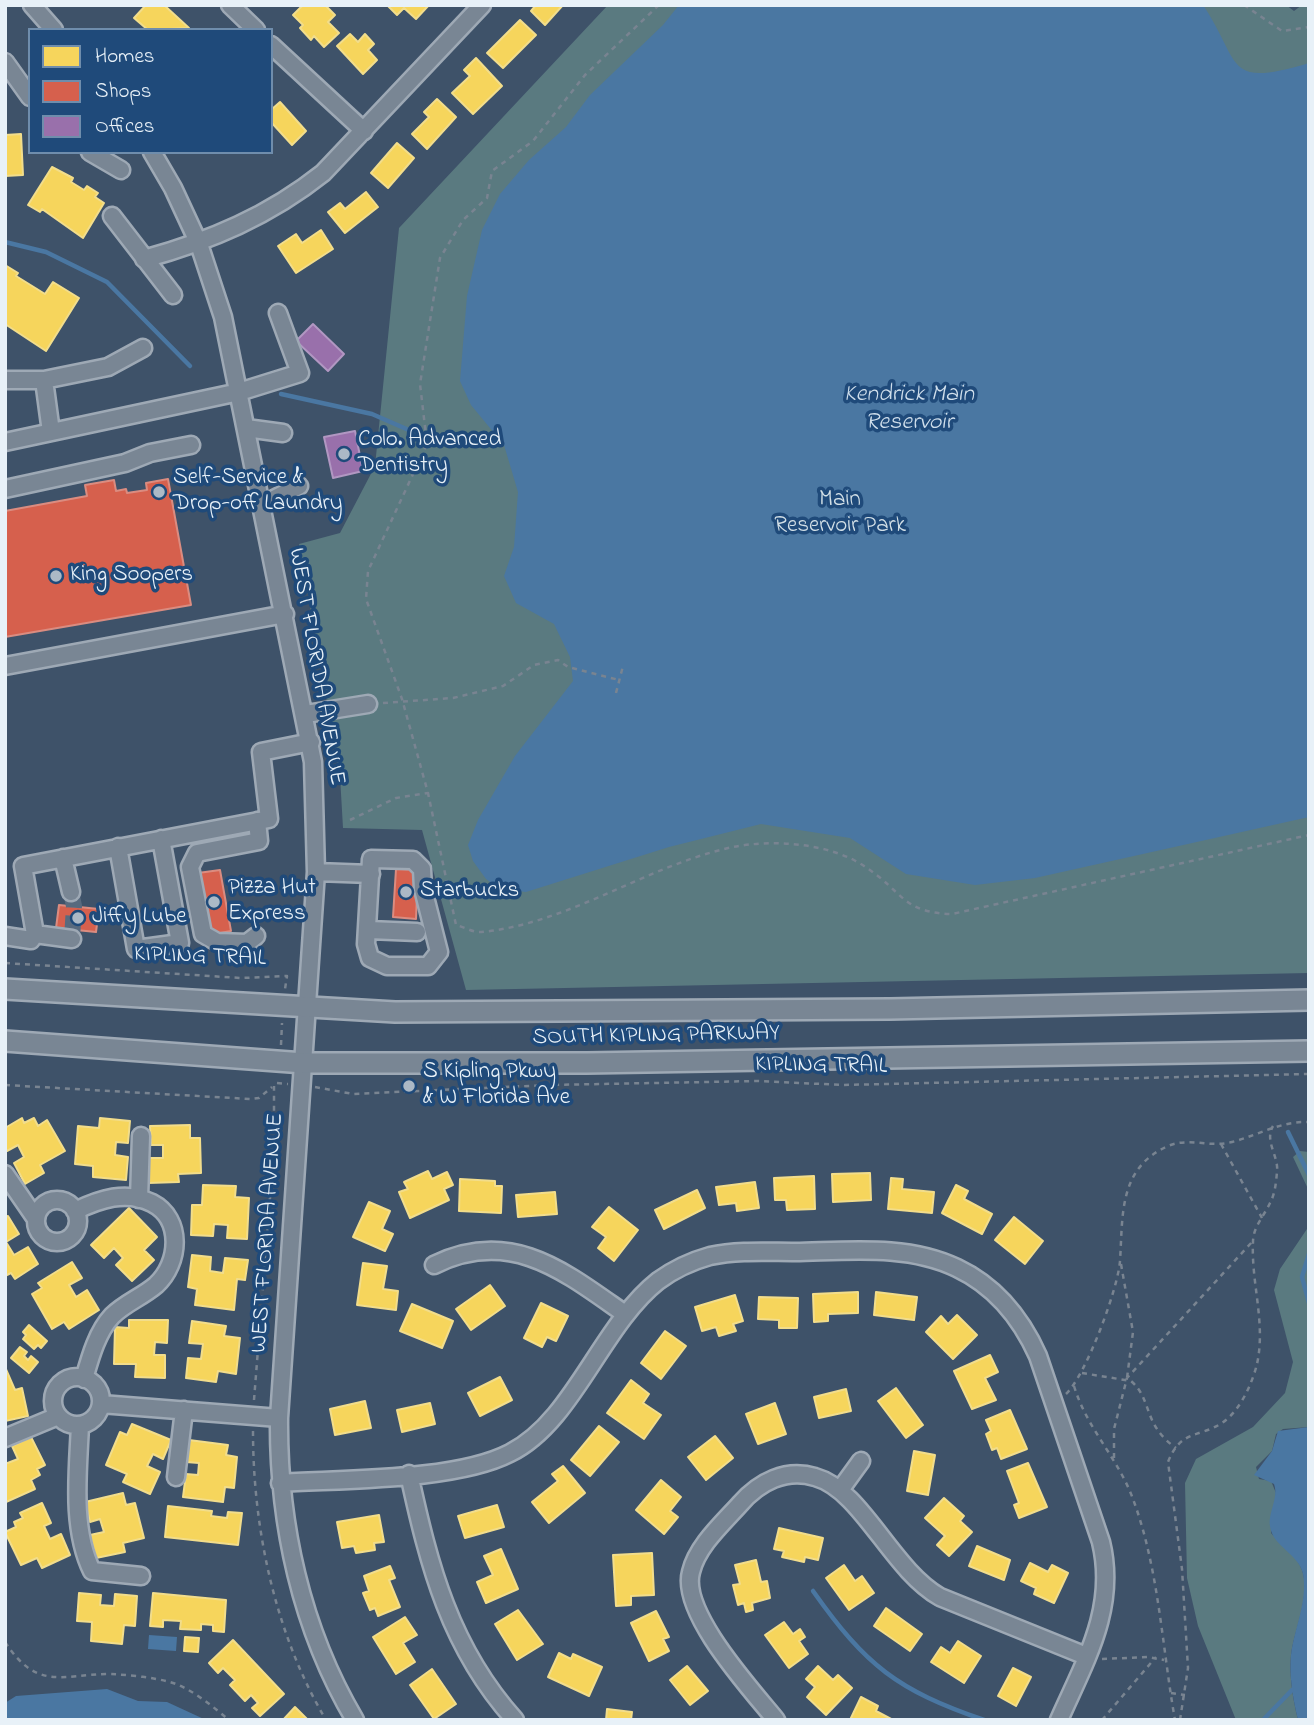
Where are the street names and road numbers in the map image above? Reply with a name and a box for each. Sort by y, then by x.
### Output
street label: WEST FLORIDA AVENUE [281,546,349,788]
street label: KIPLING TRAIL [134,942,266,974]
street label: SOUTH KIPLING PARKWAY [532,1021,780,1053]
street label: KIPLING TRAIL [755,1052,887,1082]
street label: WEST FLORIDA AVENUE [247,1112,291,1354]

